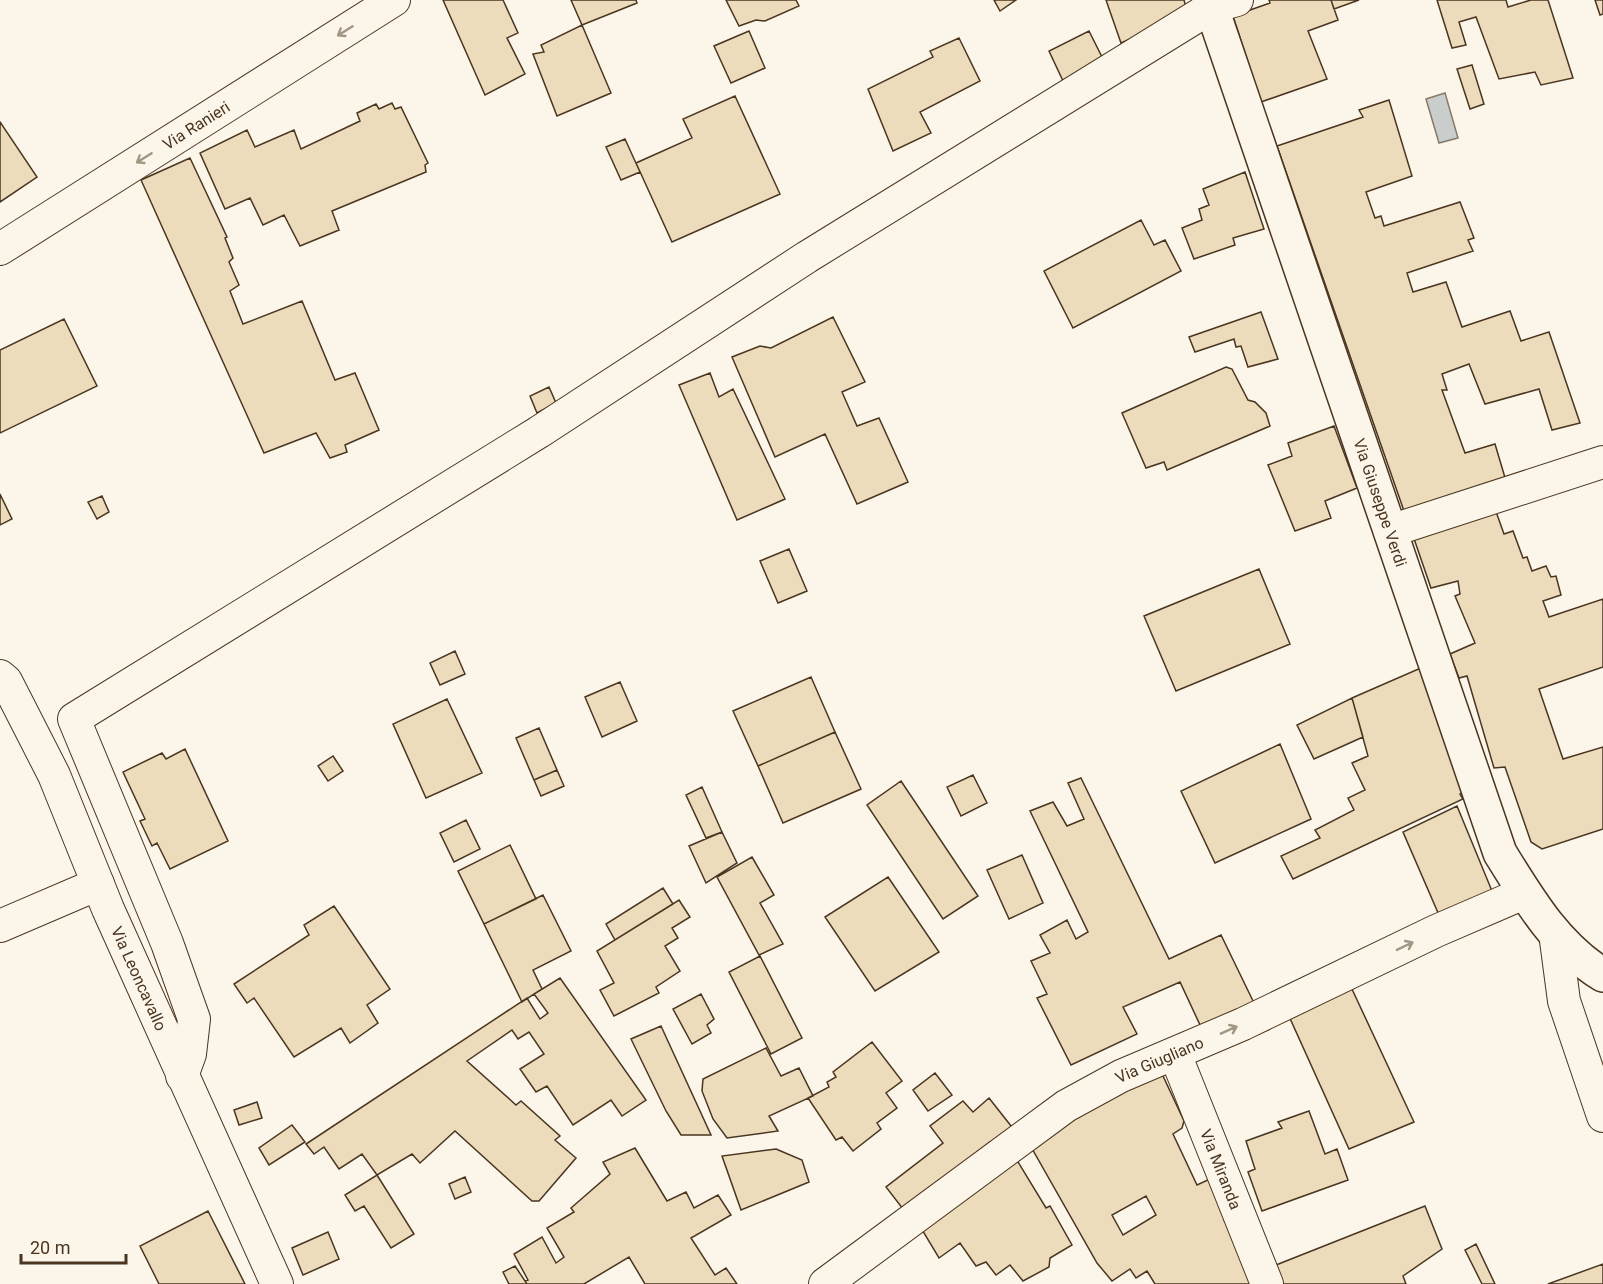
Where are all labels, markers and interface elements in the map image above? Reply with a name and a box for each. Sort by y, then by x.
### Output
one-way arrow [337,26,354,38]
street label: Via Ranieri [159,97,233,153]
one-way arrow [137,152,153,164]
street label: Via Giuseppe Verdi [1350,436,1411,569]
street label: Via Leoncavallo [108,923,171,1033]
one-way arrow [1395,940,1413,952]
one-way arrow [1219,1024,1237,1036]
street label: Via Giugliano [1112,1033,1206,1087]
street label: Via Miranda [1196,1126,1246,1212]
scale bar [21,1227,126,1265]
text: 20 m [30,1237,70,1258]

